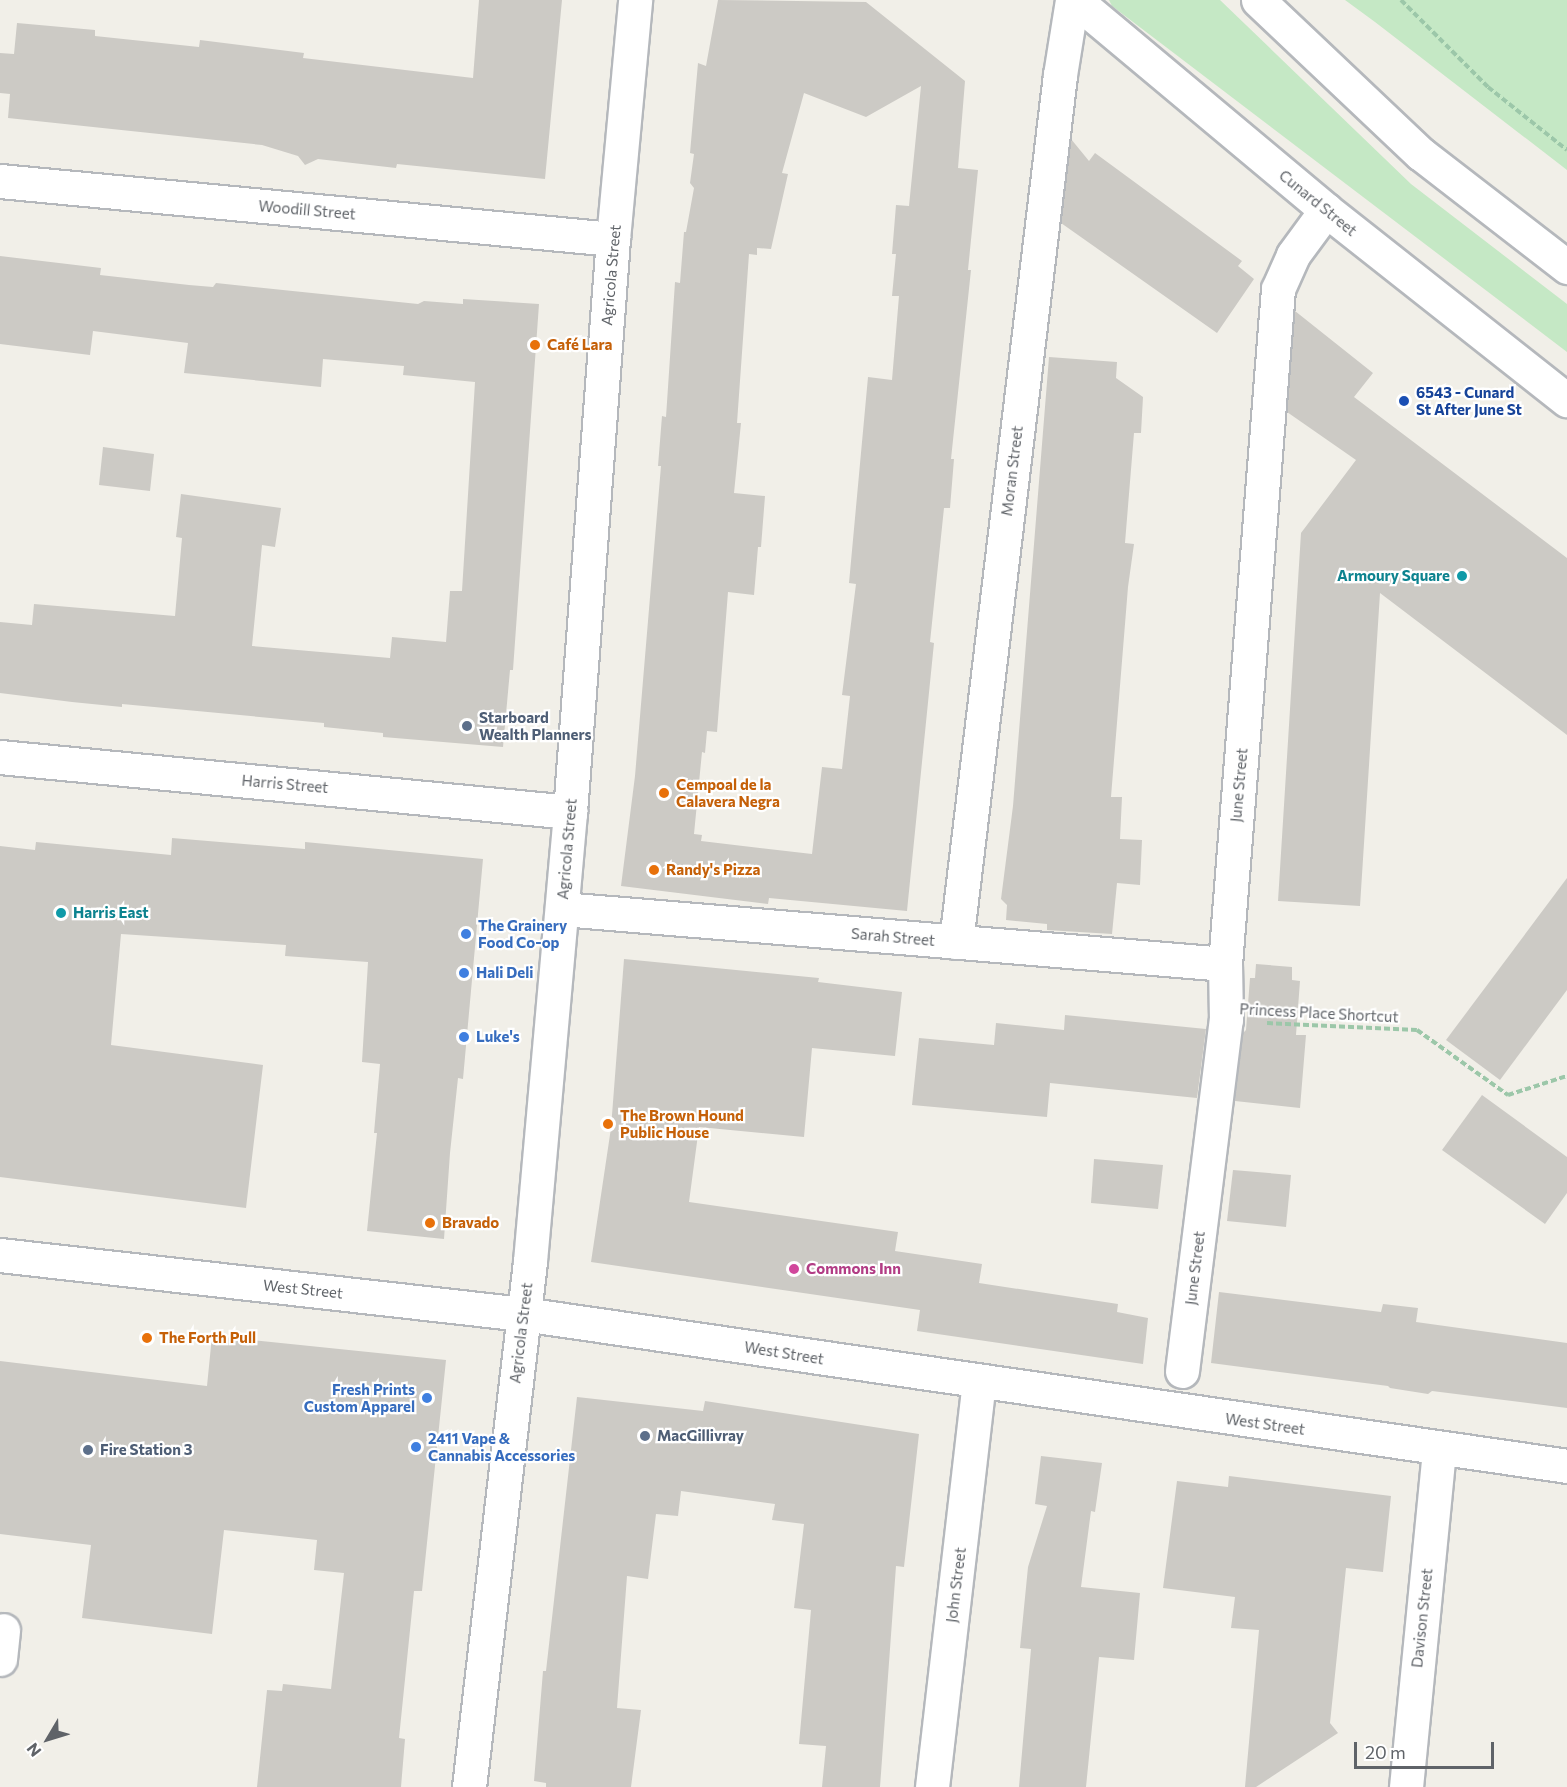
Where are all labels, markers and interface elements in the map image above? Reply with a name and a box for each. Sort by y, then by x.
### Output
street label: Cunard Street [1276,166,1360,240]
street label: Woodill Street [258,197,356,223]
street label: Agricola Street [598,224,624,326]
place label: Café Lara [547,336,612,354]
marker: Café Lara [528,338,542,352]
place label: 6543 - Cunard St After June St [1416,383,1522,418]
marker: 6543 - Cunard St After June St [1397,394,1411,408]
street label: Moran Street [998,425,1026,517]
place label: Armoury Square [1337,567,1450,585]
marker: Armoury Square [1455,569,1469,583]
place label: Starboard Wealth Planners [479,708,591,743]
marker: Starboard Wealth Planners [460,719,474,733]
street label: June Street [1227,747,1251,823]
street label: Harris Street [241,771,329,797]
place label: Cempoal de la Calavera Negra [676,775,780,810]
marker: Cempoal de la Calavera Negra [657,786,671,800]
street label: Agricola Street [554,798,580,900]
place label: Randy's Pizza [666,861,760,879]
marker: Randy's Pizza [647,863,661,877]
place label: Harris East [73,904,149,922]
marker: Harris East [54,906,68,920]
place label: The Grainery Food Co-op [478,916,567,951]
street label: Sarah Street [850,924,936,950]
marker: The Grainery Food Co-op [459,927,473,941]
place label: Hali Deli [476,964,533,982]
marker: Hali Deli [457,966,471,980]
street label: Princess Place Shortcut [1239,1000,1399,1026]
place label: Luke's [476,1028,520,1046]
marker: Luke's [457,1030,471,1044]
place label: The Brown Hound Public House [620,1106,744,1141]
marker: The Brown Hound Public House [601,1117,615,1131]
place label: Bravado [442,1214,499,1232]
marker: Bravado [423,1216,437,1230]
street label: June Street [1182,1230,1208,1306]
place label: Commons Inn [806,1260,901,1278]
marker: Commons Inn [787,1262,801,1276]
street label: West Street [262,1276,344,1302]
street label: Agricola Street [506,1282,536,1384]
place label: The Forth Pull [159,1329,256,1347]
marker: The Forth Pull [140,1331,154,1345]
street label: West Street [743,1338,825,1368]
place label: Fresh Prints Custom Apparel [304,1380,415,1415]
marker: Fresh Prints Custom Apparel [420,1391,434,1405]
street label: West Street [1224,1409,1306,1439]
place label: MacGillivray [657,1427,744,1445]
place label: 2411 Vape & Cannabis Accessories [428,1429,575,1464]
marker: MacGillivray [638,1429,652,1443]
marker: 2411 Vape & Cannabis Accessories [409,1440,423,1454]
place label: Fire Station 3 [100,1441,192,1459]
marker: Fire Station 3 [81,1443,95,1457]
street label: John Street [942,1546,970,1624]
street label: Davison Street [1408,1567,1436,1669]
north arrow [18,1709,78,1769]
scale bar [1357,1730,1496,1768]
text: N [22,1740,45,1761]
text: 20 m [1365,1741,1406,1763]

